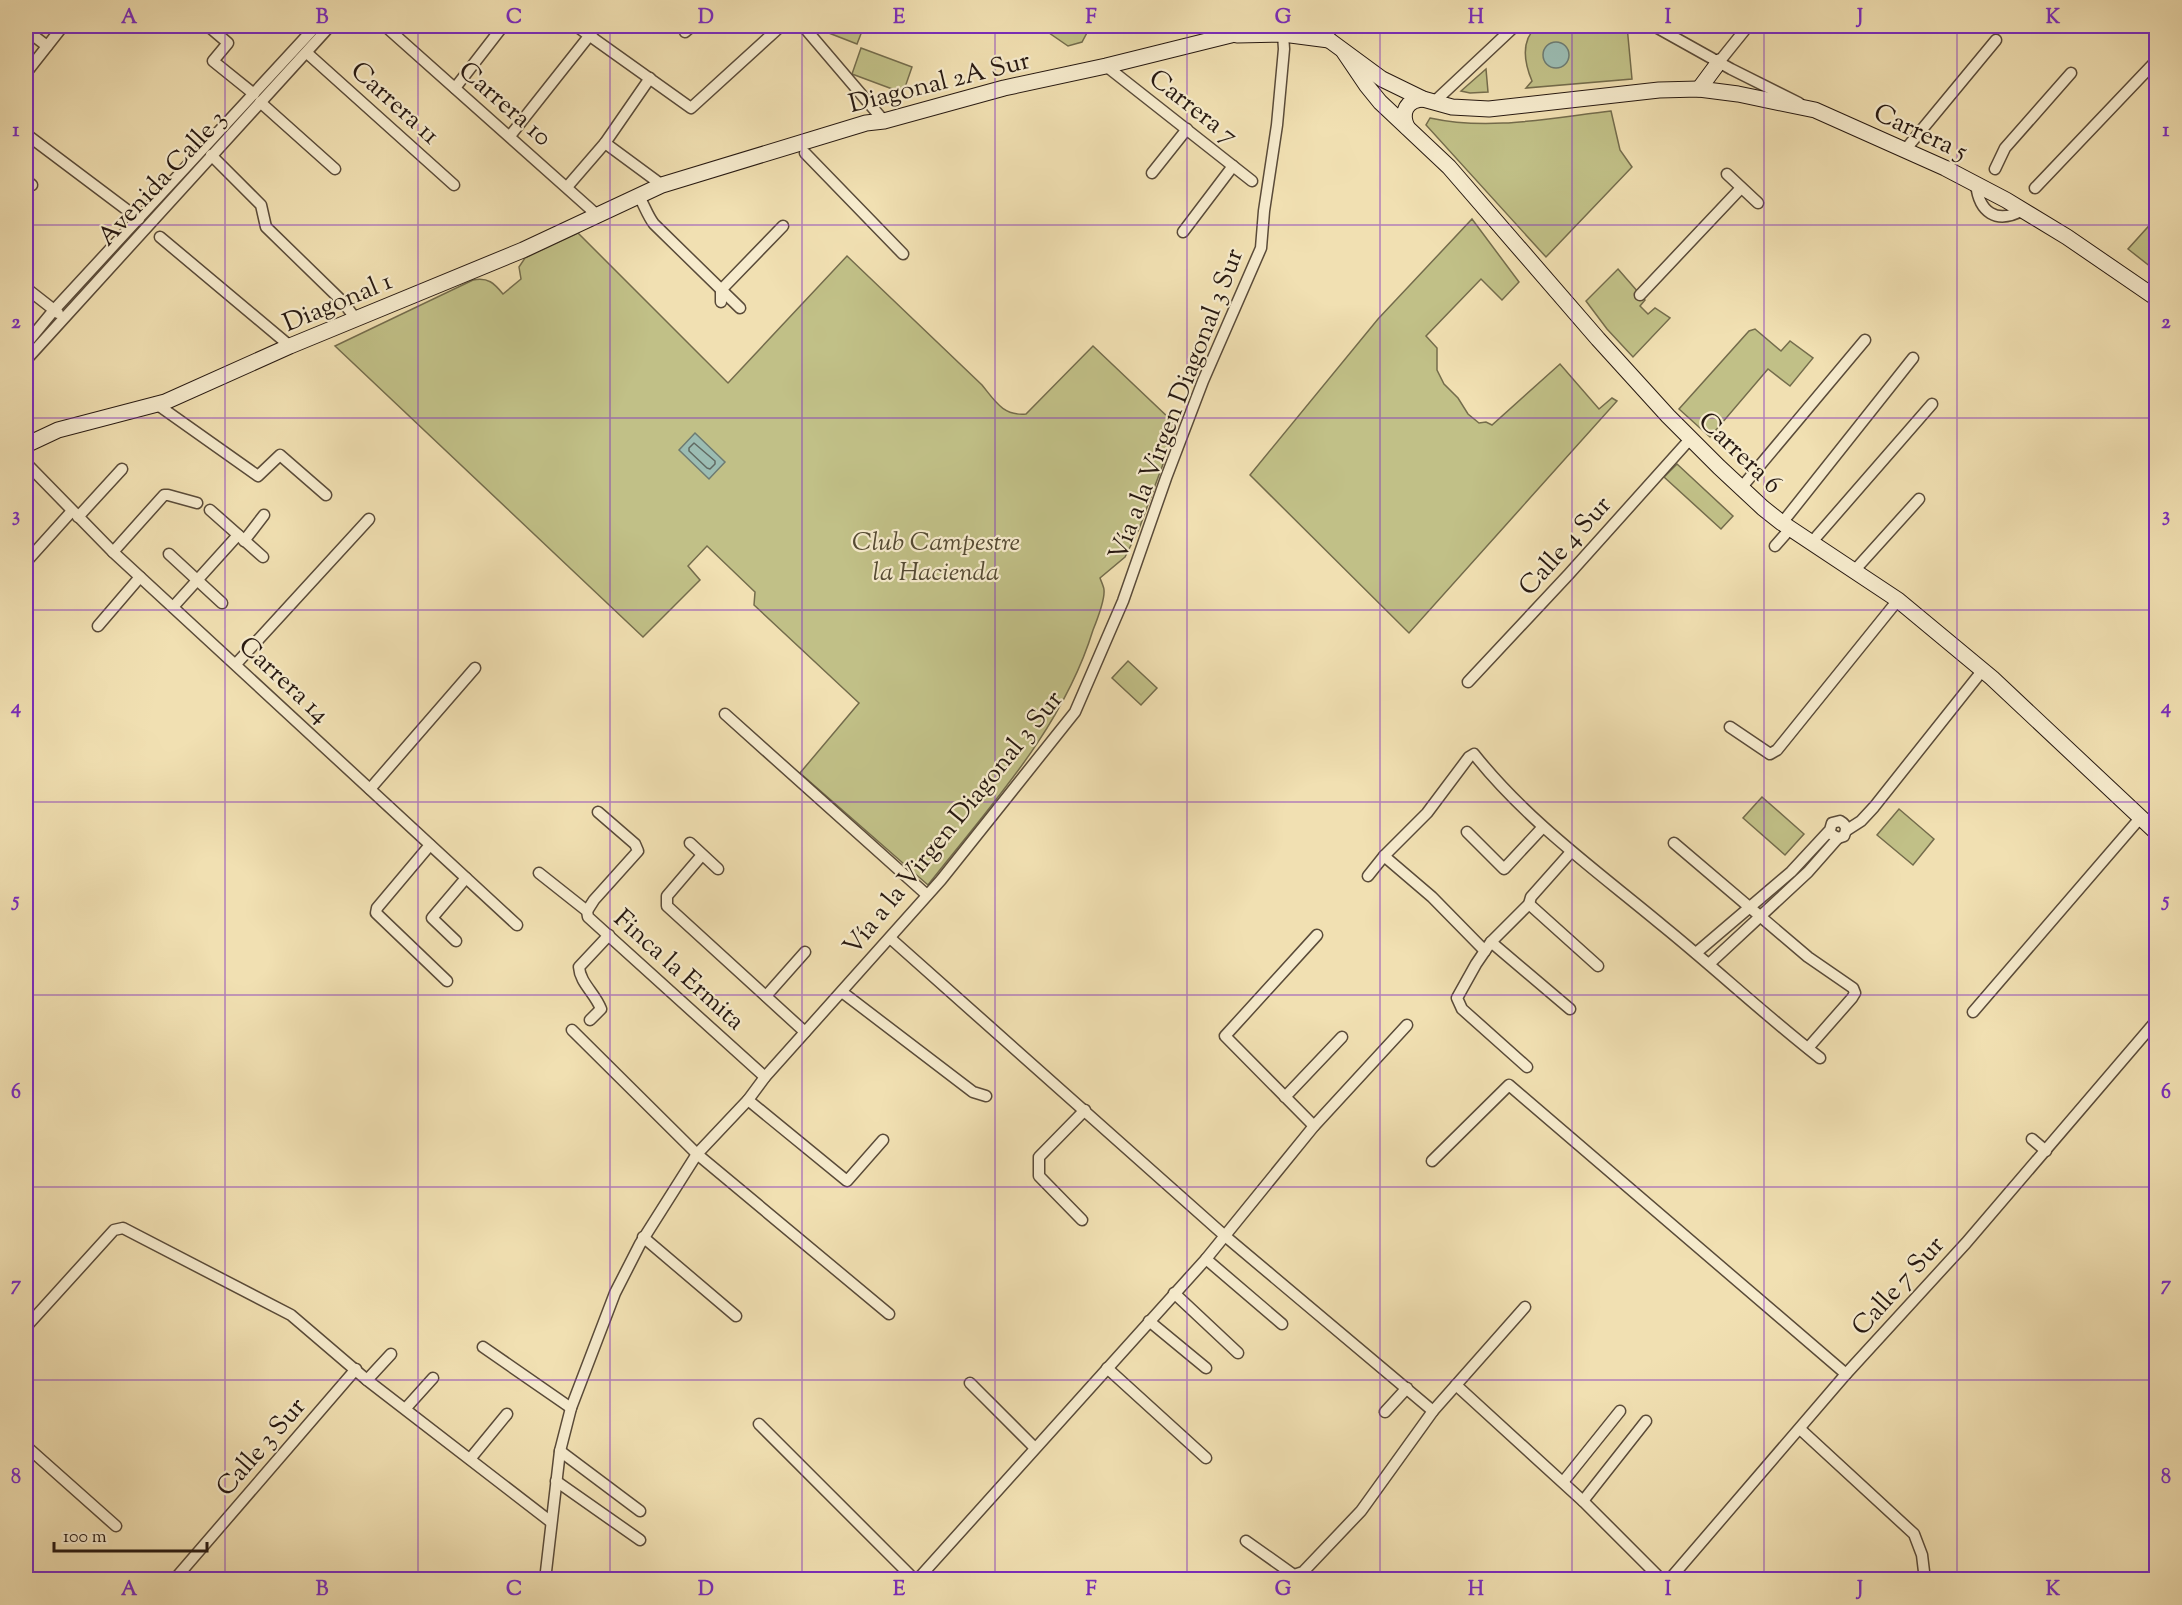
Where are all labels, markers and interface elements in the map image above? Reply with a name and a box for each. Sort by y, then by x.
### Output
text: A [121,4,138,33]
text: B [316,4,329,33]
text: C [506,4,522,33]
text: D [698,4,714,33]
text: E [893,4,906,33]
text: F [1085,4,1097,33]
text: G [1275,4,1292,33]
text: H [1468,4,1484,33]
text: I [1665,4,1672,33]
text: J [1855,4,1863,33]
text: K [2046,4,2061,33]
street label: Diagonal 2A Sur [845,43,1034,124]
street label: Carrera 11 [342,54,447,154]
street label: Carrera 10 [449,54,559,156]
street label: Carrera 7 [1140,61,1245,155]
street label: Carrera 5 [1867,95,1973,171]
street label: Avenida Calle 3 [90,102,236,255]
text: 1 [13,117,20,146]
text: 1 [2163,117,2170,146]
street label: Vía a la Virgen Diagonal 3 Sur [1101,243,1254,566]
street label: Diagonal 1 [278,264,398,343]
text: 2 [11,309,21,338]
text: 2 [2161,309,2171,338]
street label: Carrera 6 [1689,404,1790,503]
street label: Calle 4 Sur [1511,488,1621,605]
text: 3 [12,502,20,531]
text: 3 [2162,502,2170,531]
park label: Club Campestre la Hacienda [852,525,1020,592]
street label: Carrera 14 [229,629,337,733]
street label: Vía a la Virgen Diagonal 3 Sur [835,683,1073,964]
text: 4 [10,694,21,723]
text: 4 [2160,694,2171,723]
text: 5 [11,887,20,916]
text: 5 [2161,887,2170,916]
street label: Finca la Ermita [604,902,752,1040]
text: 6 [11,1079,21,1108]
text: 6 [2161,1079,2171,1108]
street label: Calle 7 Sur [1844,1228,1954,1345]
text: 7 [11,1271,22,1300]
text: 7 [2161,1271,2172,1300]
street label: Calle 3 Sur [208,1390,316,1505]
text: 8 [11,1464,21,1493]
text: 8 [2161,1464,2171,1493]
scale bar [54,1515,207,1553]
text: 100 m [63,1525,107,1551]
text: A [121,1576,138,1605]
text: B [316,1576,329,1605]
text: C [506,1576,522,1605]
text: D [698,1576,714,1605]
text: E [893,1576,906,1605]
text: F [1085,1576,1097,1605]
text: G [1275,1576,1292,1605]
text: H [1468,1576,1484,1605]
text: I [1665,1576,1672,1605]
text: J [1855,1576,1863,1605]
text: K [2046,1576,2061,1605]

